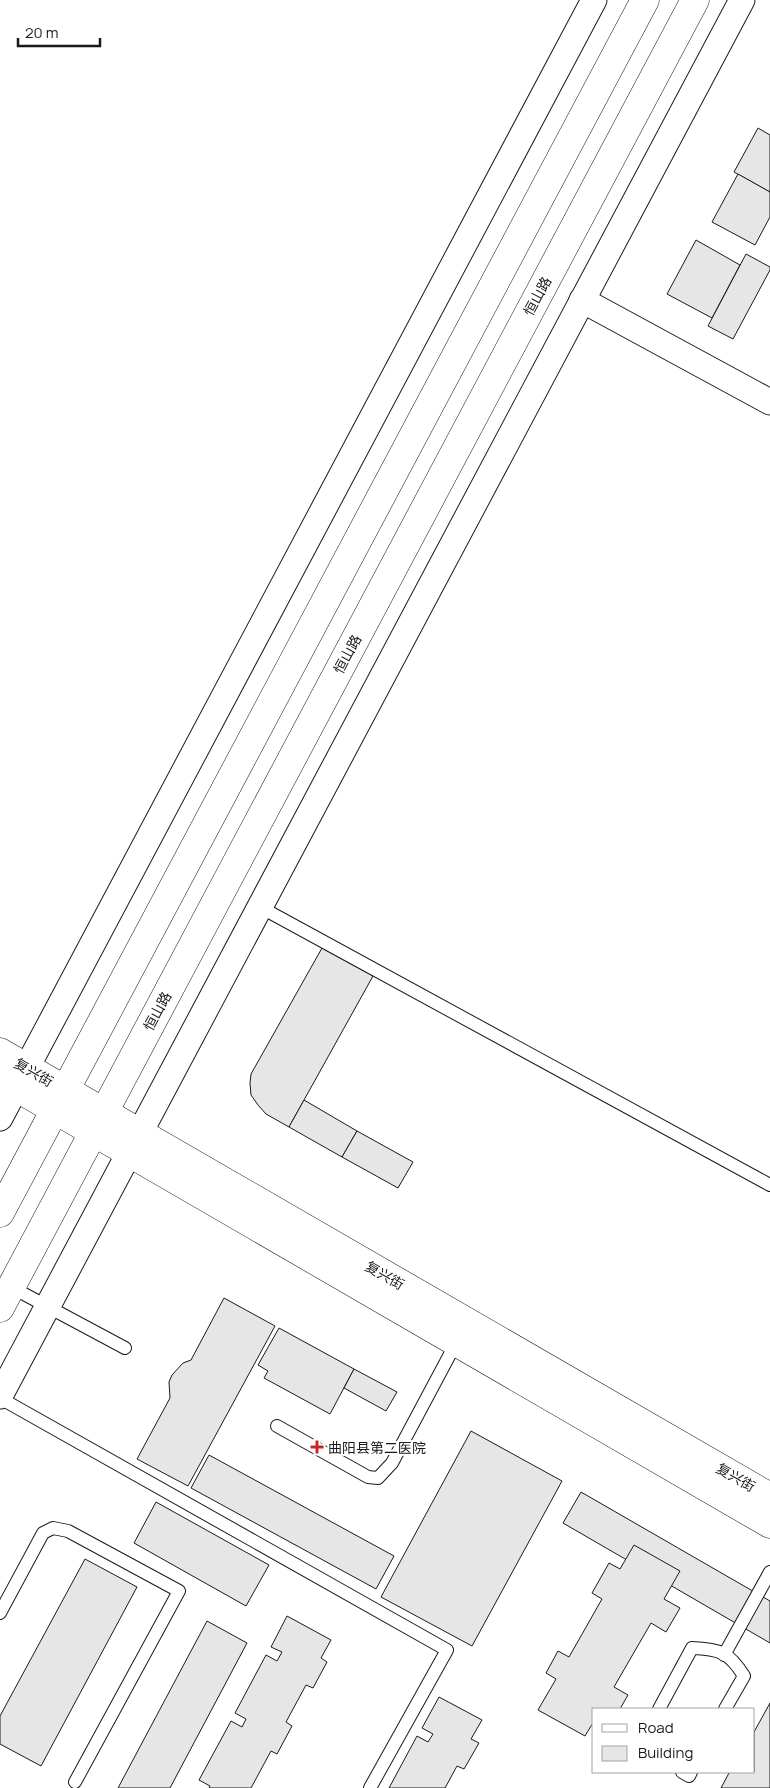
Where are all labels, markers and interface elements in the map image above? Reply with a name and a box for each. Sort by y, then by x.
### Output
scale bar [18,15,100,47]
text: 20 m [25,22,58,43]
street label: 恒山路 [519,273,555,319]
street label: 恒山路 [329,631,365,677]
street label: 恒山路 [139,988,175,1034]
street label: 复兴街 [11,1053,57,1091]
street label: 复兴街 [362,1256,408,1294]
place label: 曲阳县第二医院 [328,1438,426,1457]
marker: 曲阳县第二医院 [310,1440,324,1454]
street label: 复兴街 [713,1458,759,1496]
legend [592,1708,755,1773]
text: Road [638,1717,674,1738]
text: Building [638,1742,693,1763]

